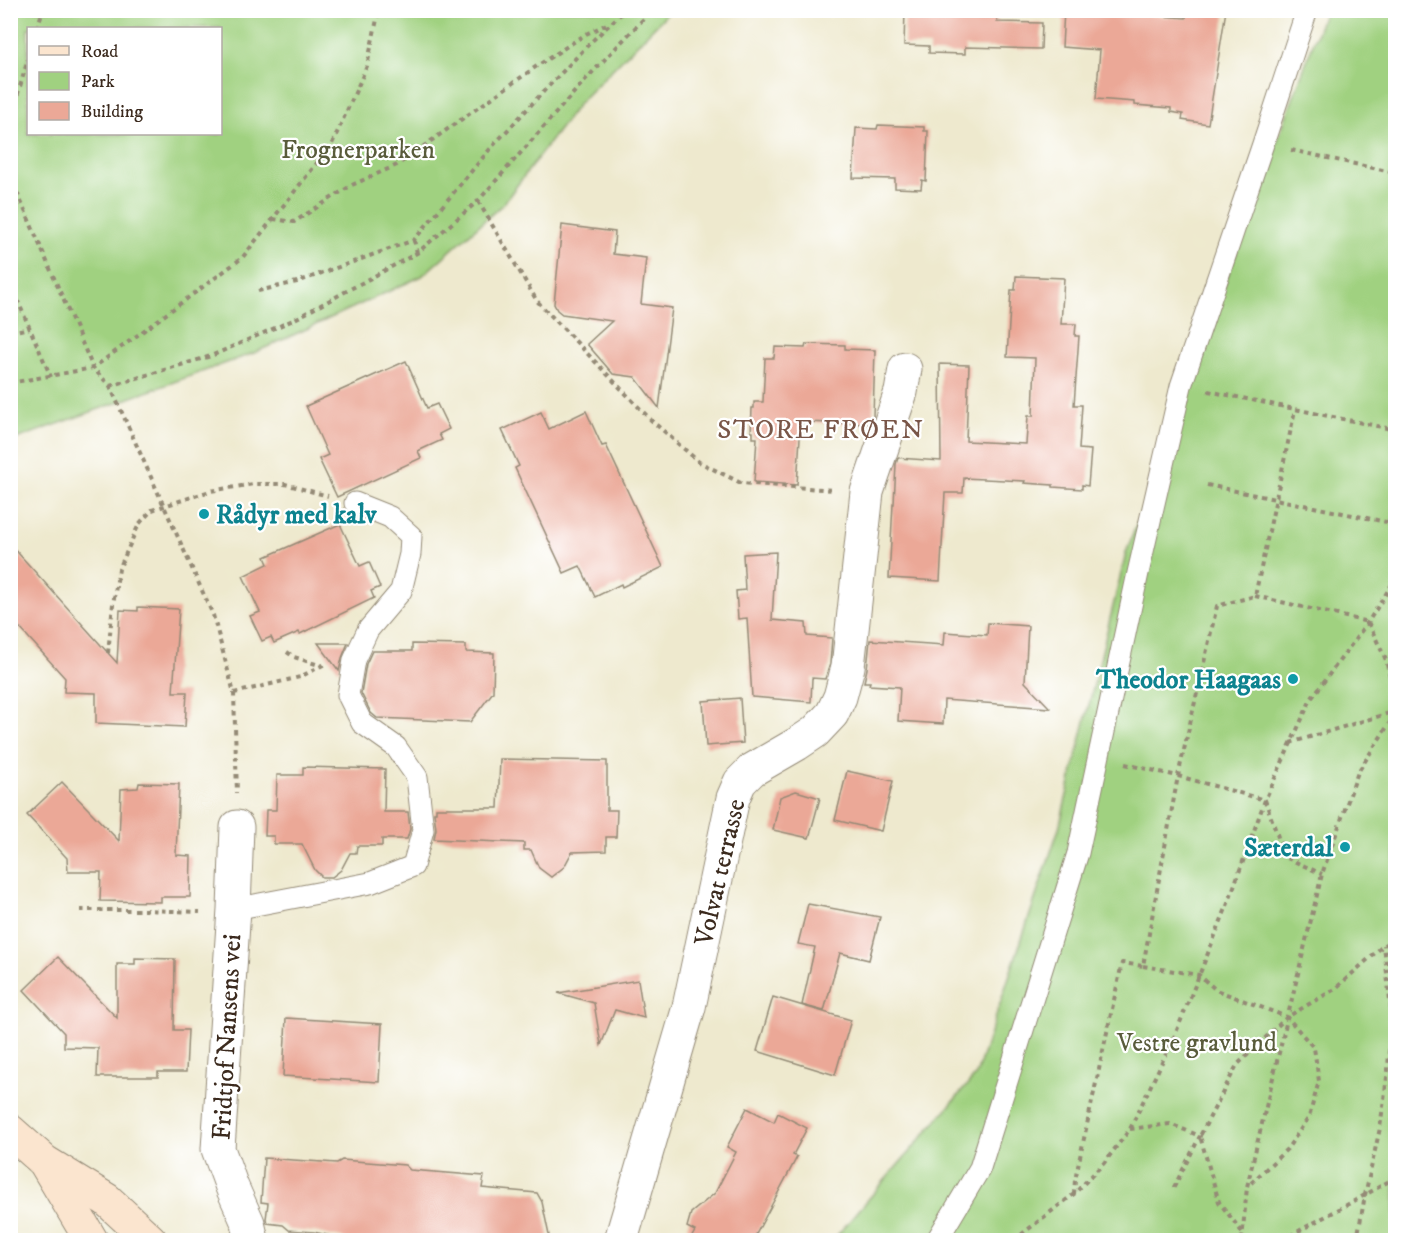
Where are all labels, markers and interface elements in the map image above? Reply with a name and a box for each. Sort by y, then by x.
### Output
legend [27,27,222,135]
text: Road [81,41,118,63]
text: Park [81,71,115,93]
text: Building [81,101,143,123]
park label: Frognerparken [281,134,436,167]
district label: STORE FRØEN [717,413,925,447]
place label: Rådyr med kalv [216,499,377,532]
marker: Rådyr med kalv [197,507,211,521]
place label: Theodor Haagaas [1095,664,1281,697]
marker: Theodor Haagaas [1286,672,1300,686]
street label: Volvat terrasse [687,796,753,950]
place label: Sæterdal [1244,832,1334,865]
marker: Sæterdal [1338,840,1352,854]
street label: Fridtjof Nansens vei [206,933,249,1141]
park label: Vestre gravlund [1116,1027,1277,1060]

